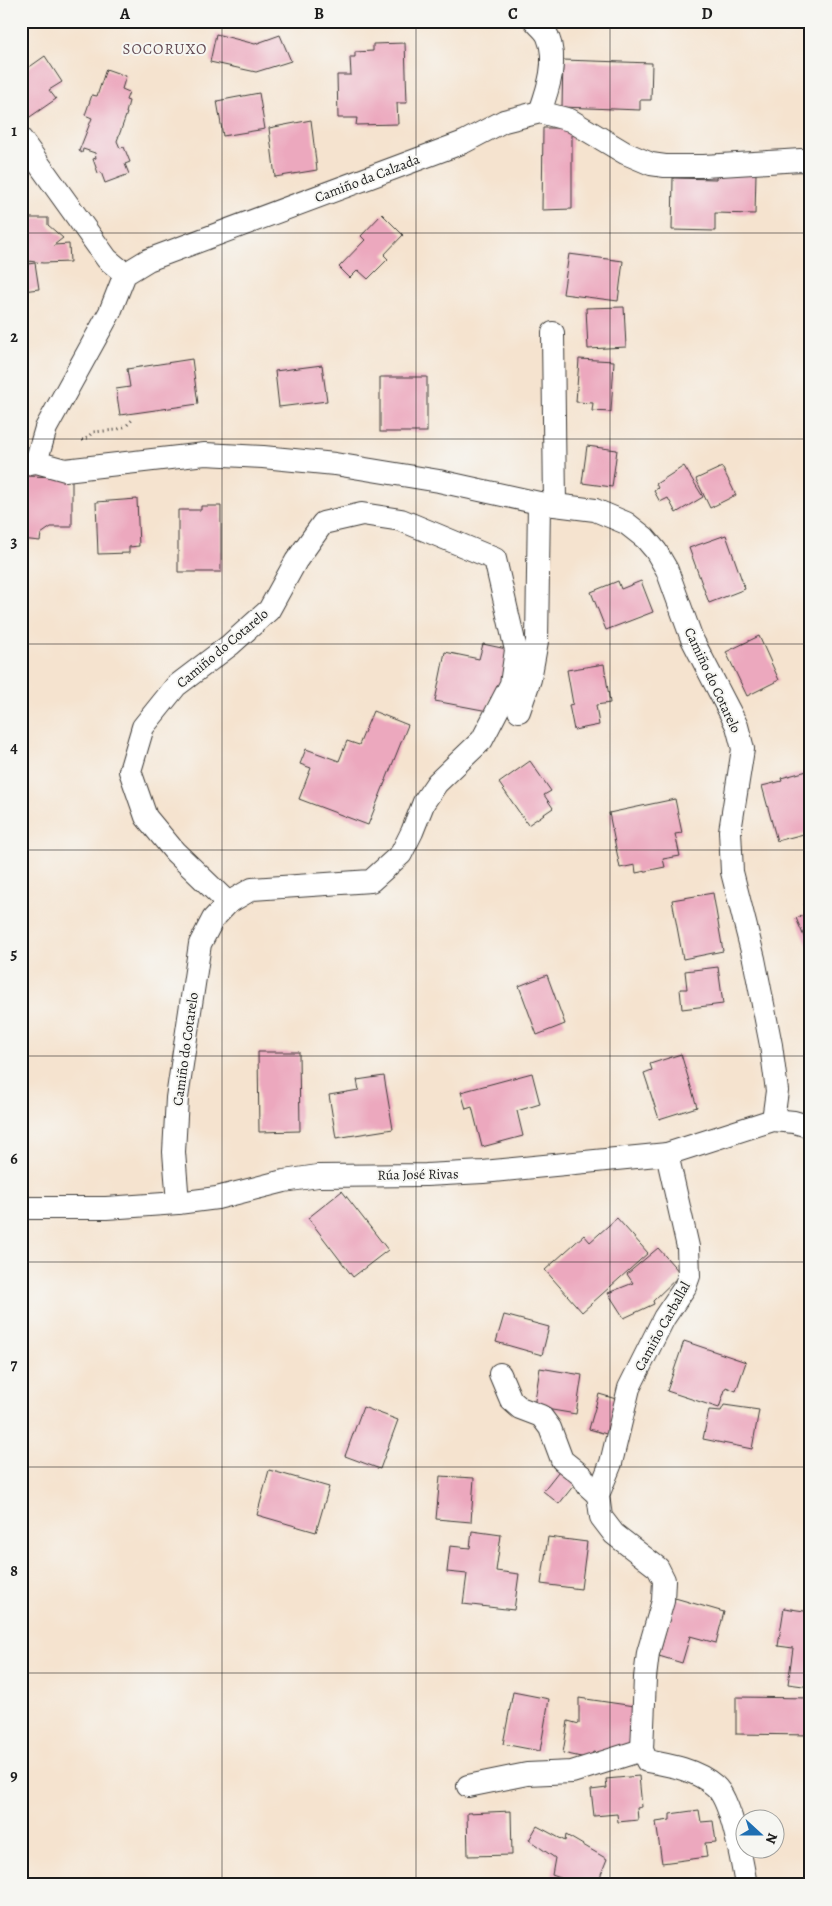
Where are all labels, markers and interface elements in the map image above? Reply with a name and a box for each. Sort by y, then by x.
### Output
text: A [119,3,131,25]
text: B [314,3,324,25]
text: C [508,3,518,25]
text: D [701,3,713,25]
district label: SOCORUXO [123,39,207,59]
text: 1 [11,120,17,142]
street label: Camiño da Calzada [312,150,423,207]
text: 2 [10,326,18,348]
text: 3 [11,531,18,553]
street label: Camiño do Cotarelo [172,604,272,692]
street label: Camiño do Cotarelo [680,624,745,736]
text: 4 [10,737,18,759]
text: 5 [11,943,18,965]
street label: Camiño do Cotarelo [168,991,203,1107]
text: 6 [10,1148,18,1170]
street label: Rúa José Rivas [377,1164,459,1185]
street label: Camiño Carballal [630,1278,695,1374]
text: 7 [11,1354,18,1376]
text: 8 [10,1560,18,1582]
text: 9 [10,1765,18,1787]
north arrow [734,1808,784,1858]
text: N [761,1830,782,1847]

